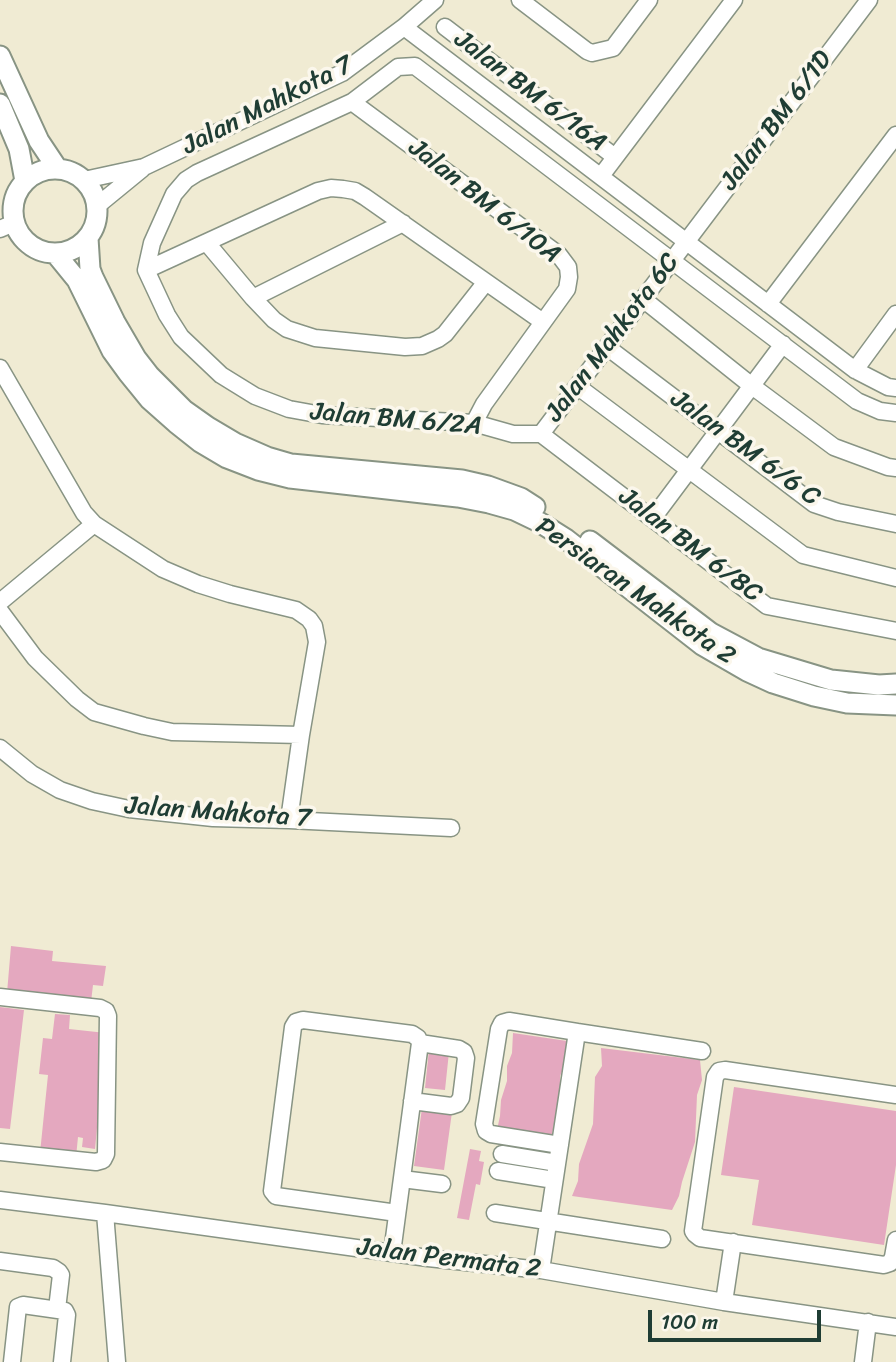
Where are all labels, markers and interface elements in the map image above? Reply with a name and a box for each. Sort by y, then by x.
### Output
street label: Jalan BM 6/16A [448,25,612,159]
street label: Jalan BM 6/1D [715,45,839,197]
street label: Jalan Mahkota 7 [178,50,358,162]
street label: Jalan BM 6/10A [402,133,566,271]
street label: Jalan Mahkota 6C [540,248,686,428]
street label: Jalan BM 6/6 C [664,384,826,514]
street label: Jalan BM 6/2A [309,397,483,443]
street label: Jalan BM 6/8C [612,482,768,610]
street label: Persiaran Mahkota 2 [529,511,741,673]
street label: Jalan Mahkota 7 [124,791,312,835]
street label: Jalan Permata 2 [355,1232,543,1286]
scale bar [651,1296,824,1340]
text: 100 m [661,1303,718,1341]

